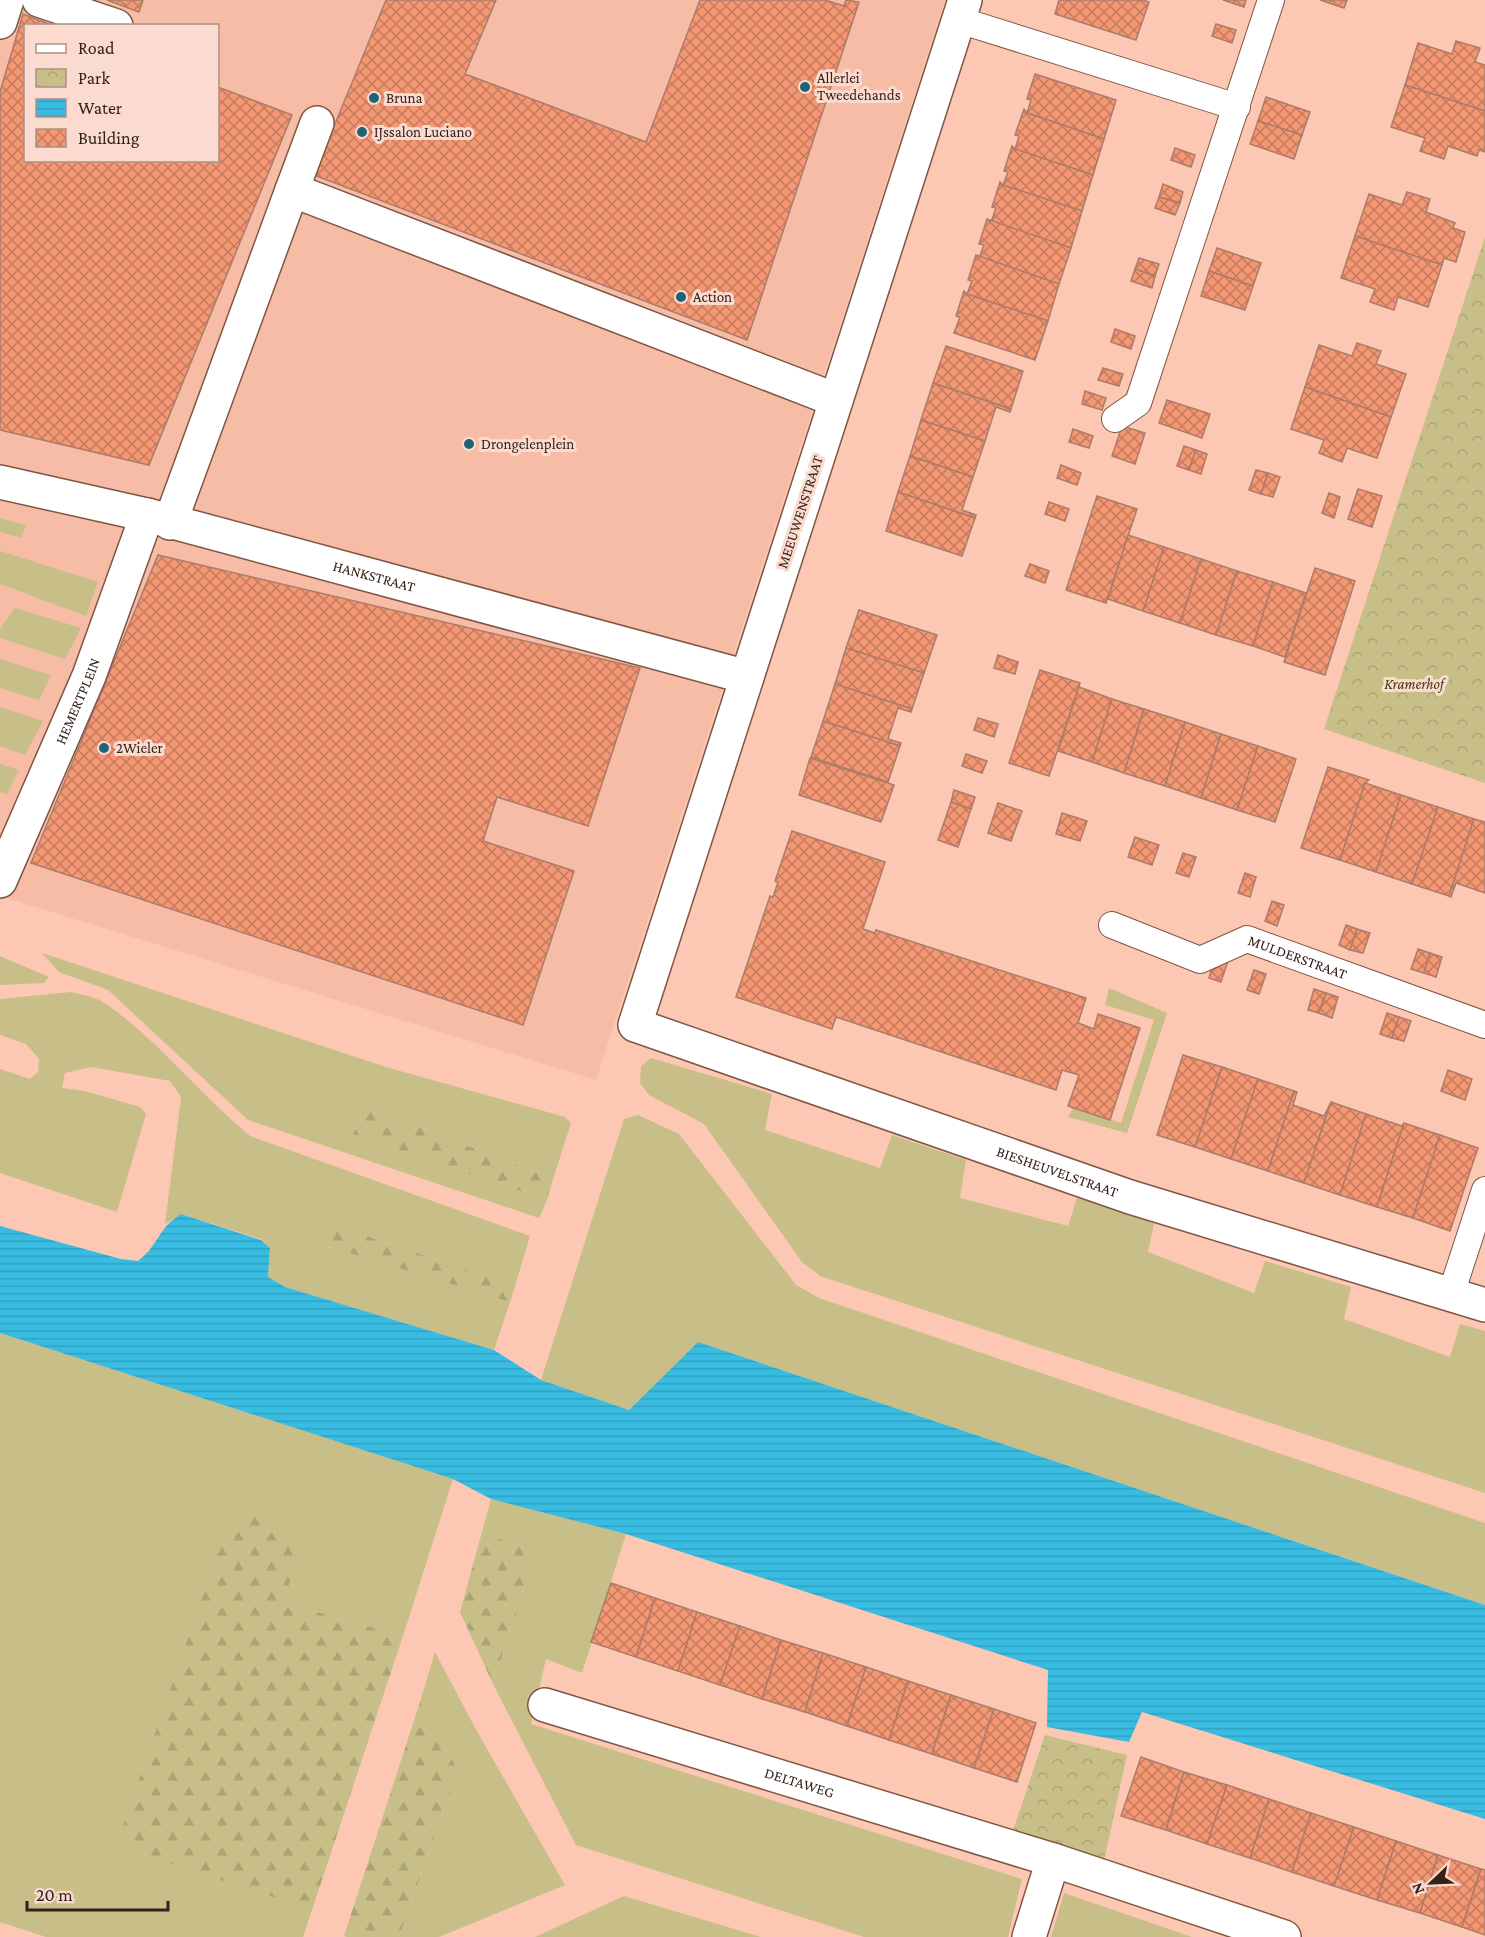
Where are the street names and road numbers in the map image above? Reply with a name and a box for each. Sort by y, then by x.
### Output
street label: MEEUWENSTRAAT [774,454,826,570]
street label: HANKSTRAAT [331,558,417,595]
street label: HEMERTPLEIN [52,656,103,747]
street label: MULDERSTRAAT [1246,932,1349,982]
street label: BIESHEUVELSTRAAT [995,1143,1120,1200]
street label: DELTAWEG [763,1764,836,1801]

